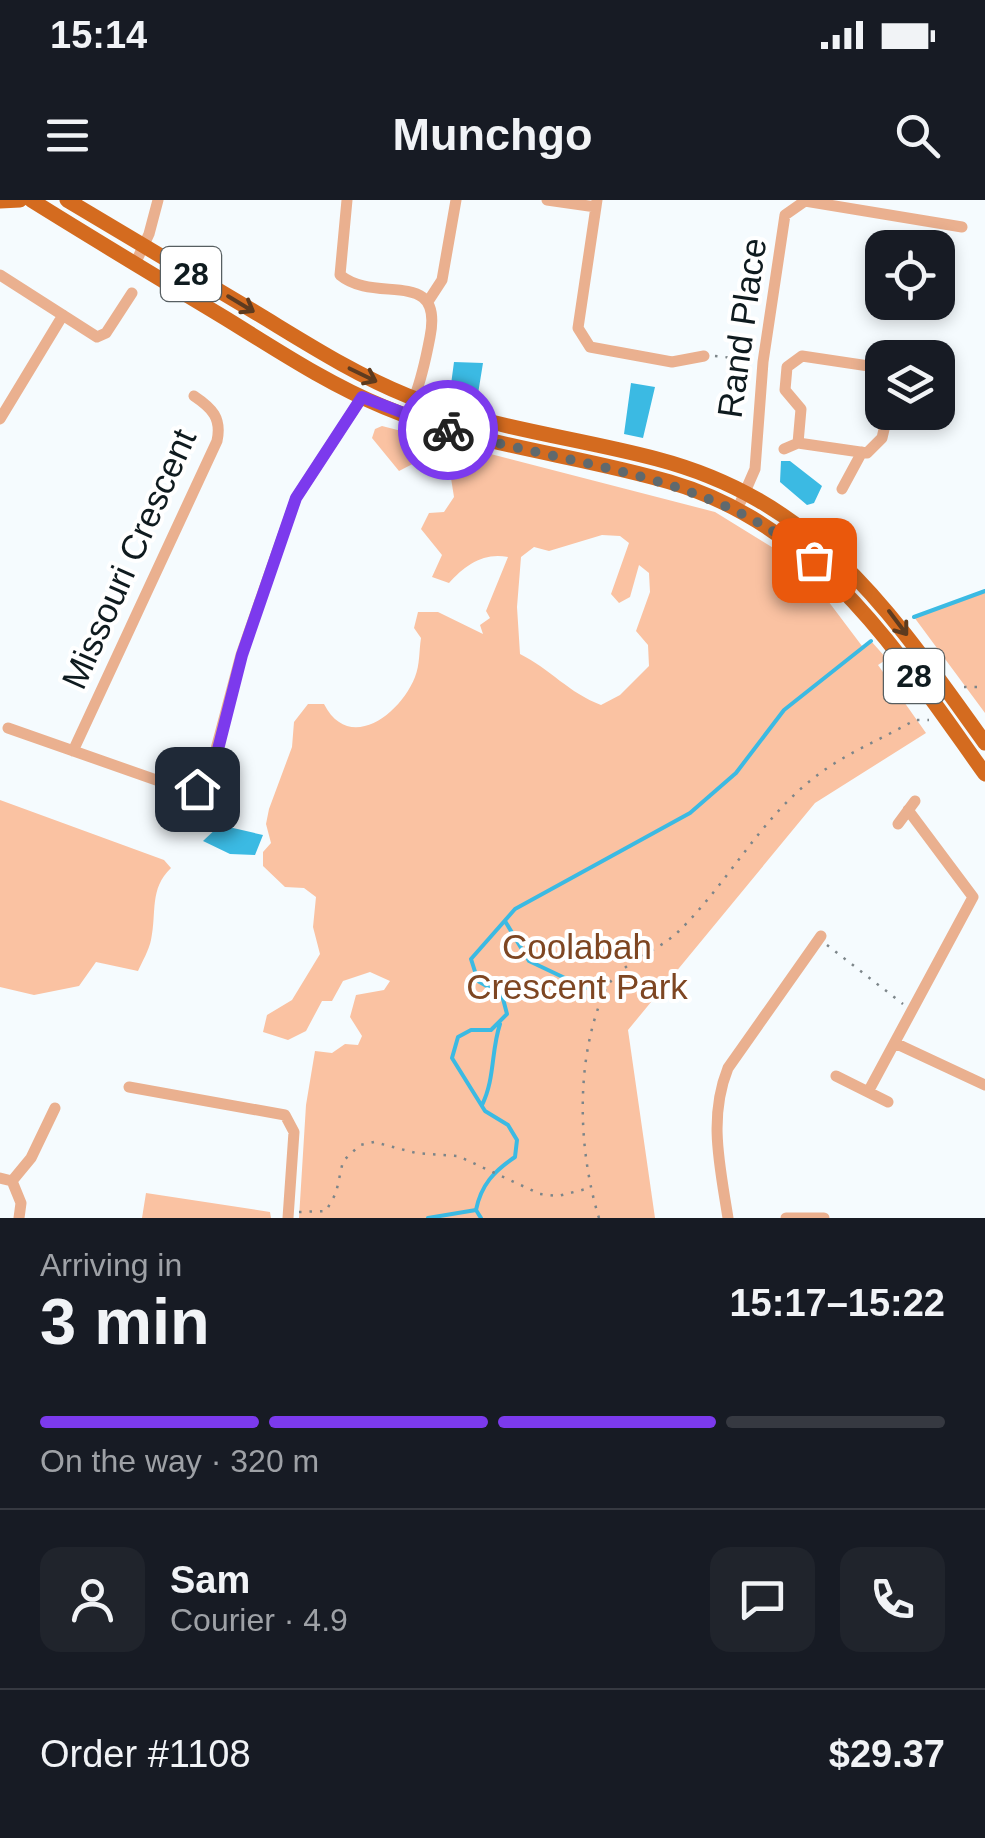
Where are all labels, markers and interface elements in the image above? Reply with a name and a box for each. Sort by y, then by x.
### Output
text: 15:14 [50,14,147,56]
icon: menu [40,108,95,163]
icon: search [890,108,945,163]
text: Munchgo [393,109,592,160]
map controls [865,230,955,430]
button: locate [865,230,955,320]
street label: Rand Place [710,236,773,420]
road number: 28 [161,247,221,301]
one-way arrow [226,294,255,314]
button: layers [865,340,955,430]
one-way arrow [348,366,377,385]
courier [398,380,498,480]
icon: bike [421,403,476,458]
street label: Missouri Crescent [54,423,203,695]
pin [772,518,857,603]
icon: bag [787,533,842,588]
one-way arrow [888,609,909,636]
road number: 28 [884,649,944,703]
pin [155,747,240,832]
icon: home [170,762,225,817]
park label: Coolabah Crescent Park [466,927,688,1006]
text: Arriving in [40,1247,182,1283]
text: 15:17–15:22 [729,1282,945,1324]
text: 3 min [40,1285,210,1358]
text: On the way · 320 m [40,1443,319,1479]
button: person [40,1547,145,1652]
button: chat [710,1547,815,1652]
button: phone [840,1547,945,1652]
text: Sam [170,1559,250,1601]
text: Courier · 4.9 [170,1602,348,1638]
text: Order #1108 [40,1733,251,1775]
text: $29.37 [829,1733,945,1775]

